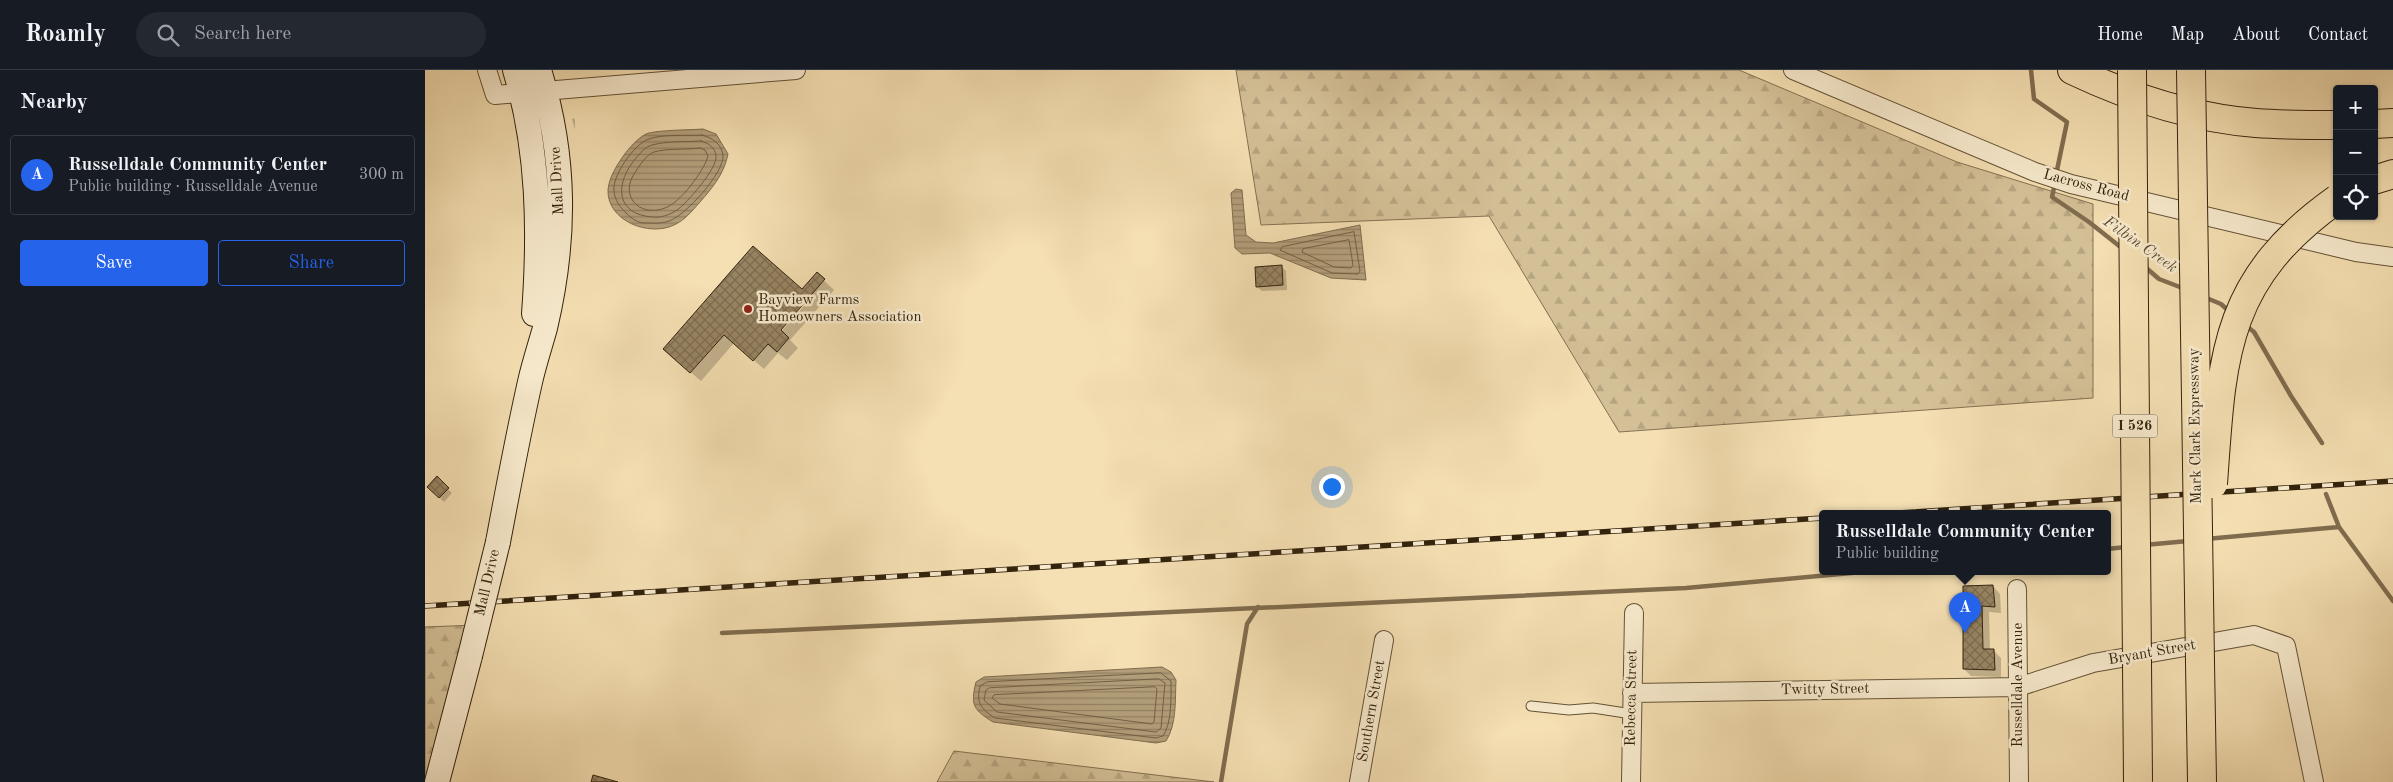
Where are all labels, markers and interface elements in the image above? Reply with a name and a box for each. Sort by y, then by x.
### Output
search box [136,12,486,57]
icon: search [154,21,182,49]
text: Roamly [25,23,106,47]
text: Search here [194,25,291,44]
text: Home [2097,26,2143,44]
text: Map [2171,26,2204,44]
text: About [2232,26,2280,44]
text: Contact [2308,26,2368,44]
map controls [2333,85,2378,220]
button: + [2333,85,2378,130]
text: Nearby [20,92,88,113]
button: − [2333,130,2378,175]
street label: Mall Drive [549,146,567,216]
text: Russelldale Community Center [68,156,327,175]
text: A [31,167,43,183]
text: 300 m [359,167,404,183]
street label: Lacross Road [2041,167,2131,205]
button: locate [2333,175,2378,220]
text: Public building · Russelldale Avenue [68,179,318,195]
water label: Filbin Creek [2099,213,2180,276]
button: Save [20,240,208,286]
button: Share [218,240,405,286]
place label: Bayview Farms Homeowners Association [758,293,922,325]
marker: Bayview Farms Homeowners Association [742,303,754,315]
street label: Mark Clark Expressway [2187,348,2205,504]
road number: I 526 [2113,414,2157,438]
your location [1319,474,1345,500]
popup [1819,510,2111,575]
text: Russelldale Community Center [1836,523,2094,542]
text: Public building [1836,546,1939,562]
street label: Mall Drive [473,548,503,618]
pin: A [1949,592,1981,633]
street label: Russelldale Avenue [2011,623,2026,747]
street label: Bryant Street [2107,638,2197,668]
street label: Rebecca Street [1624,650,1640,746]
street label: Southern Street [1356,659,1388,763]
street label: Twitty Street [1780,682,1870,698]

